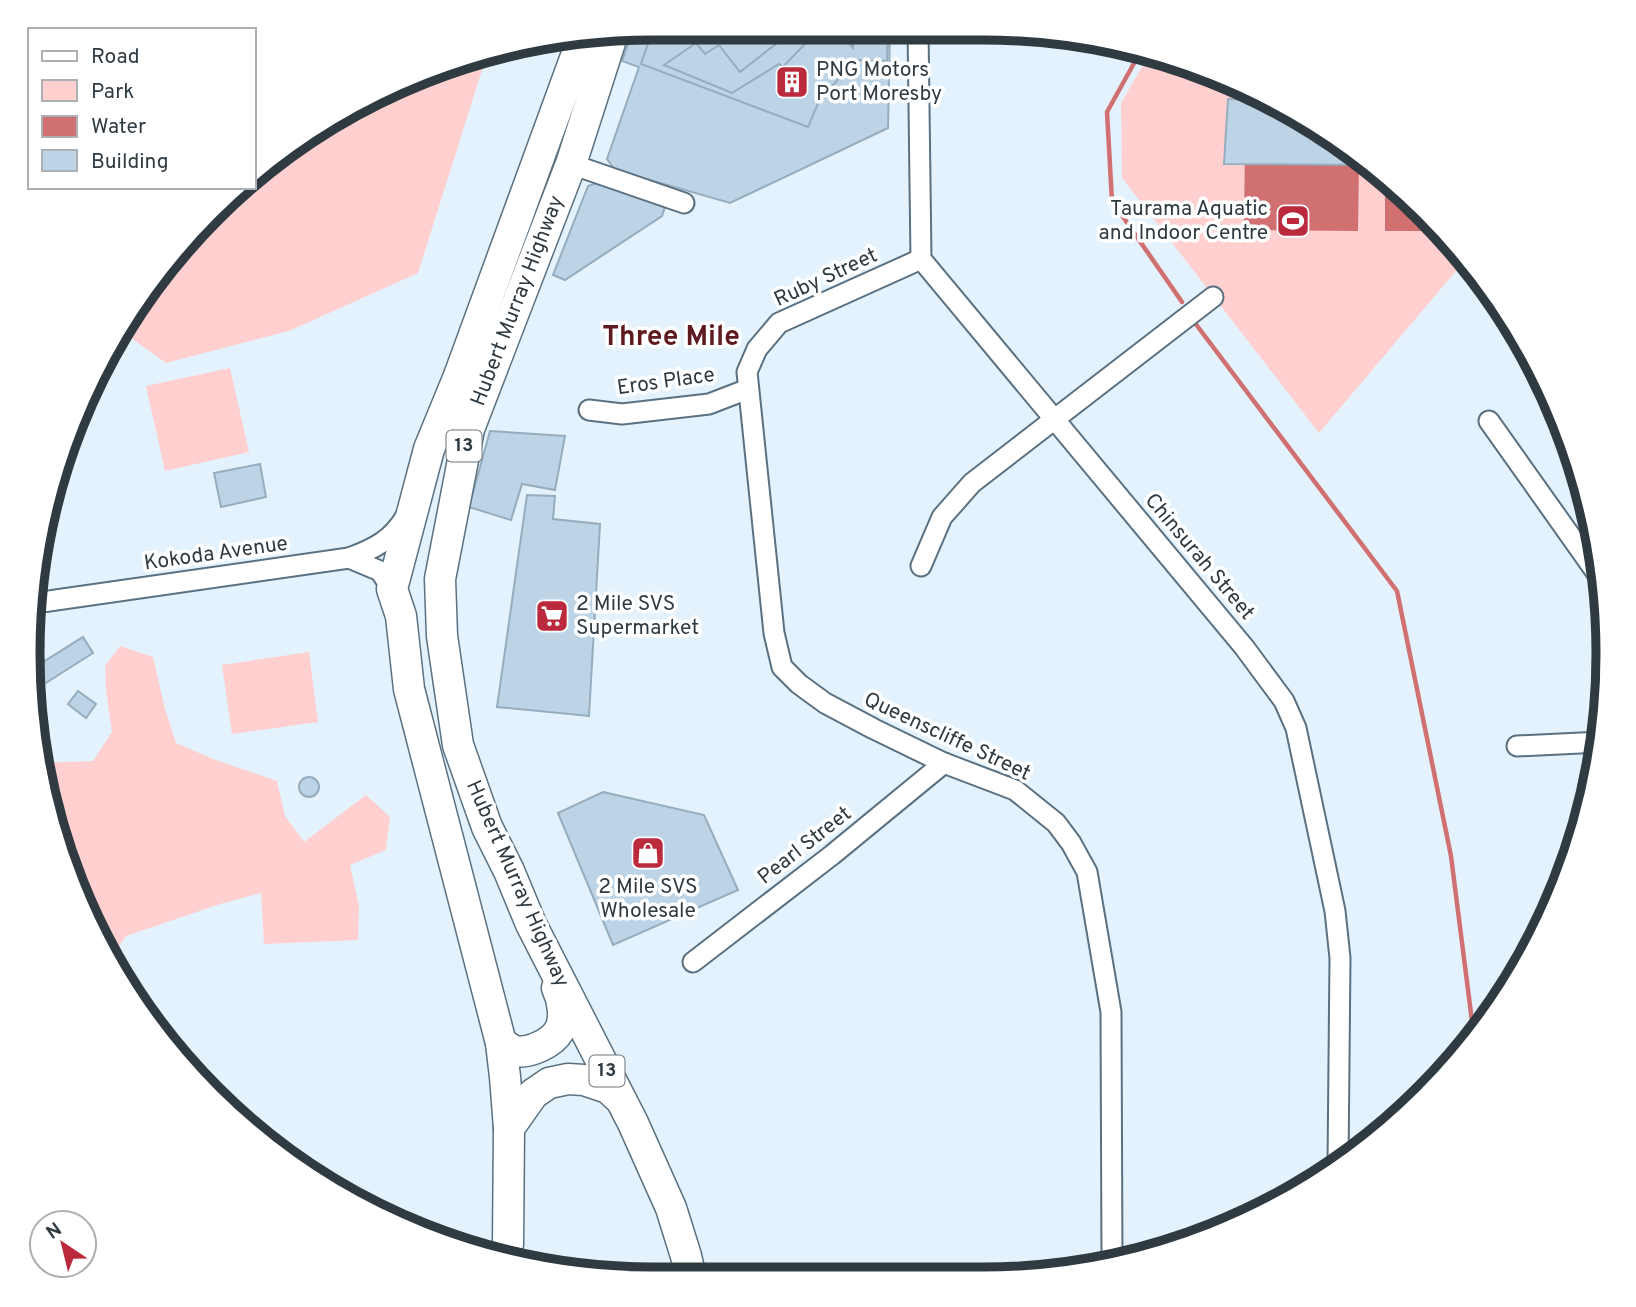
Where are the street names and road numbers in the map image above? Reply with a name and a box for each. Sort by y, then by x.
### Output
street label: Hubert Murray Highway [465,192,571,410]
street label: Ruby Street [770,242,882,314]
street label: Eros Place [615,362,717,402]
road number: 13 [447,430,482,462]
street label: Chinsurah Street [1138,488,1260,626]
street label: Kokoda Avenue [142,531,290,577]
street label: Queenscliffe Street [859,686,1035,788]
street label: Hubert Murray Highway [459,776,575,992]
street label: Pearl Street [753,801,857,891]
road number: 13 [590,1056,624,1086]

